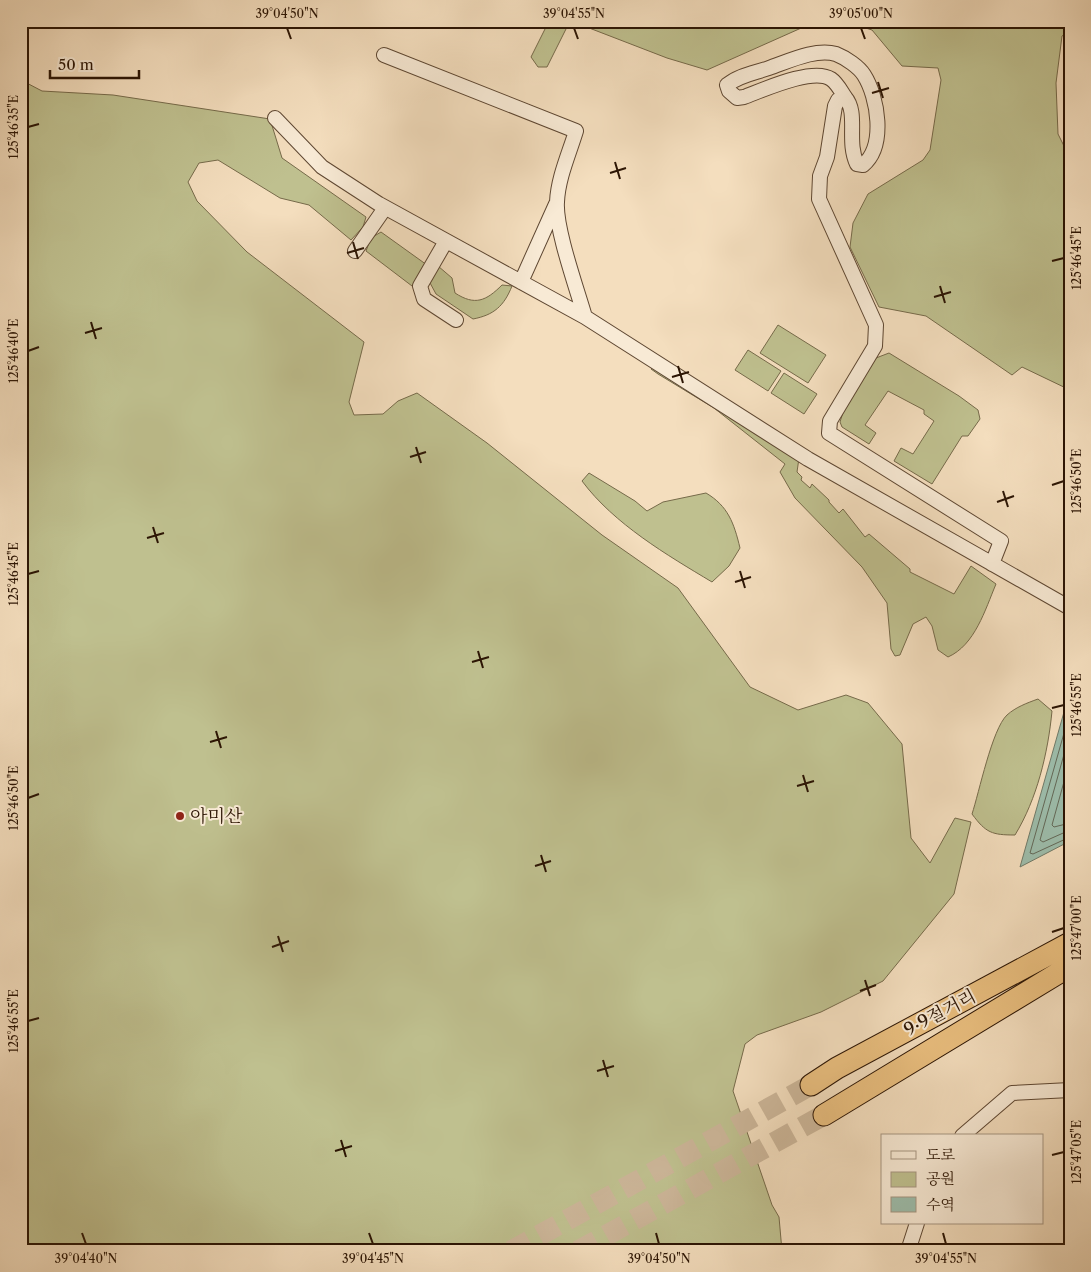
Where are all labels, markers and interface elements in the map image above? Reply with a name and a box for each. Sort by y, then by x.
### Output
text: 39°04'50"N [255,6,319,21]
text: 39°04'55"N [543,6,605,21]
text: 39°05'00"N [829,6,893,21]
scale bar [50,48,139,80]
text: 50 m [58,55,94,74]
text: 125°46'35"E [6,95,21,159]
text: 125°46'45"E [1069,226,1084,290]
text: 125°46'40"E [6,319,21,383]
text: 125°46'50"E [1069,449,1084,513]
text: 125°46'45"E [6,542,21,606]
text: 125°46'55"E [1069,673,1084,737]
text: 125°46'50"E [6,766,21,830]
place label: 아미산 [190,805,243,827]
marker: 아미산 [174,810,186,822]
text: 125°47'00"E [1069,896,1084,960]
street label: 9·9절거리 [900,985,980,1041]
text: 125°46'55"E [6,989,21,1053]
text: 125°47'05"E [1069,1120,1084,1184]
legend [881,1134,1044,1224]
text: 도로 [926,1145,955,1164]
text: 공원 [926,1169,955,1188]
text: 수역 [926,1195,955,1214]
text: 39°04'40"N [55,1251,118,1266]
text: 39°04'45"N [342,1251,404,1266]
text: 39°04'50"N [627,1251,691,1266]
text: 39°04'55"N [915,1251,977,1266]

